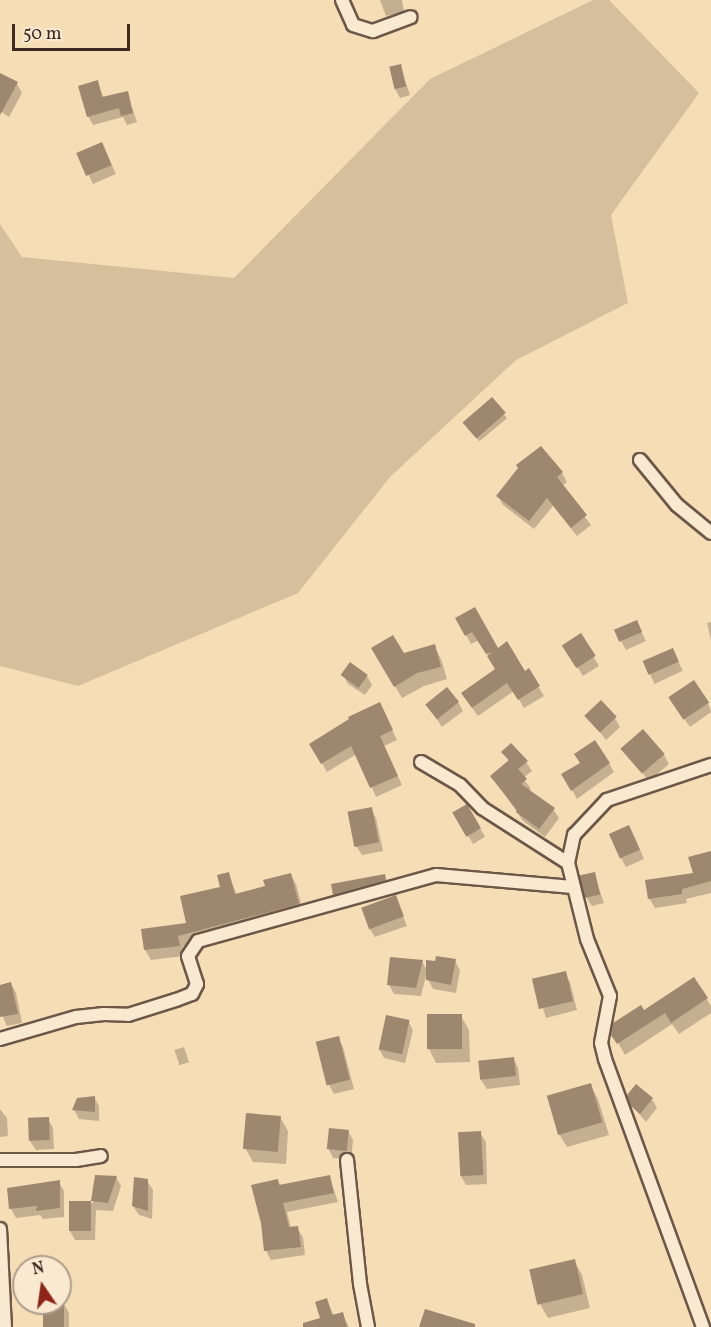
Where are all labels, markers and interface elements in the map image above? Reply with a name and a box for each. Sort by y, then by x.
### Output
scale bar [15,12,134,50]
text: 50 m [23,22,62,47]
north arrow [12,1255,72,1315]
text: N [30,1257,47,1281]

